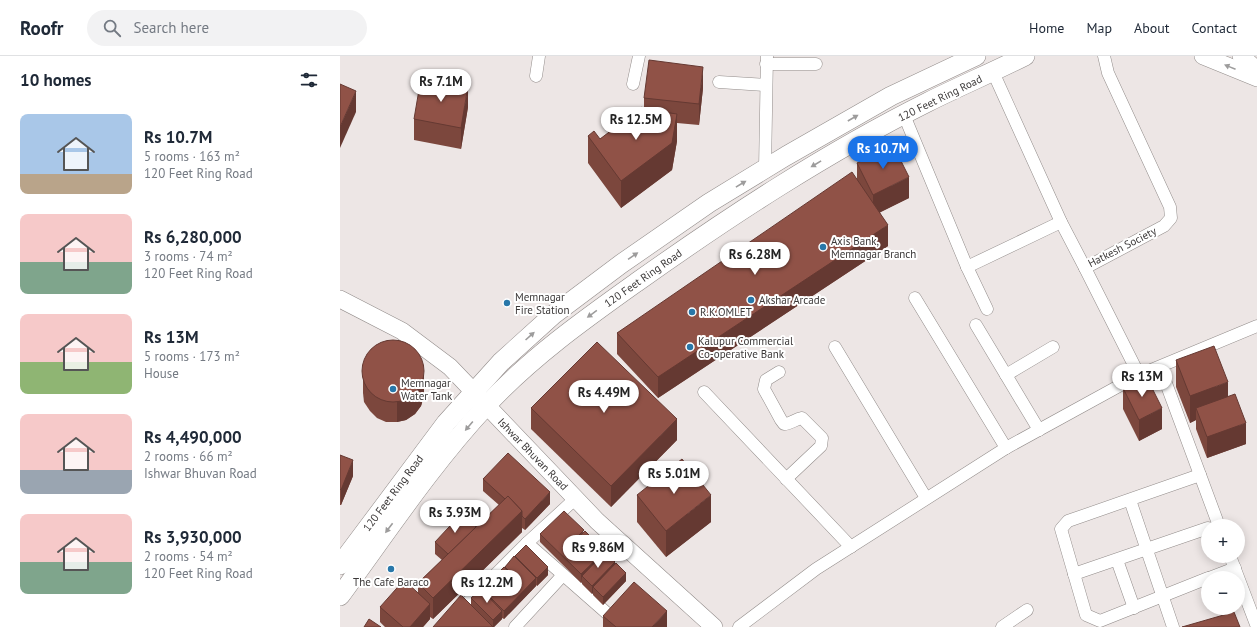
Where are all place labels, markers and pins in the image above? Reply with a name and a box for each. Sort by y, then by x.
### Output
pin: Rs 7.1M [404,69,478,103]
pin: Rs 12.5M [595,107,677,141]
pin: Rs 10.7M [842,136,924,170]
place label: Axis Bank, Memnagar Branch [831,234,916,261]
pin: Rs 6.28M [714,242,796,276]
marker: Axis Bank, Memnagar Branch [818,242,828,252]
place label: Memnagar Fire Station [515,290,570,317]
place label: Akshar Arcade [759,293,826,307]
marker: Akshar Arcade [746,295,756,305]
marker: Memnagar Fire Station [502,298,512,308]
place label: R.K.OMLET [700,305,752,319]
marker: R.K.OMLET [687,307,697,317]
place label: Kalupur Commercial Co-operative Bank [698,334,794,361]
marker: Kalupur Commercial Co-operative Bank [685,342,695,352]
pin: Rs 13M [1109,364,1175,398]
place label: Memnagar Water Tank [401,376,453,403]
pin: Rs 4.49M [563,380,645,414]
marker: Memnagar Water Tank [388,384,398,394]
pin: Rs 5.01M [633,461,715,495]
pin: Rs 3.93M [414,500,496,534]
pin: Rs 9.86M [557,535,639,569]
marker: The Cafe Baraco [386,564,396,574]
pin: Rs 12.2M [446,570,528,604]
place label: The Cafe Baraco [353,575,429,589]

